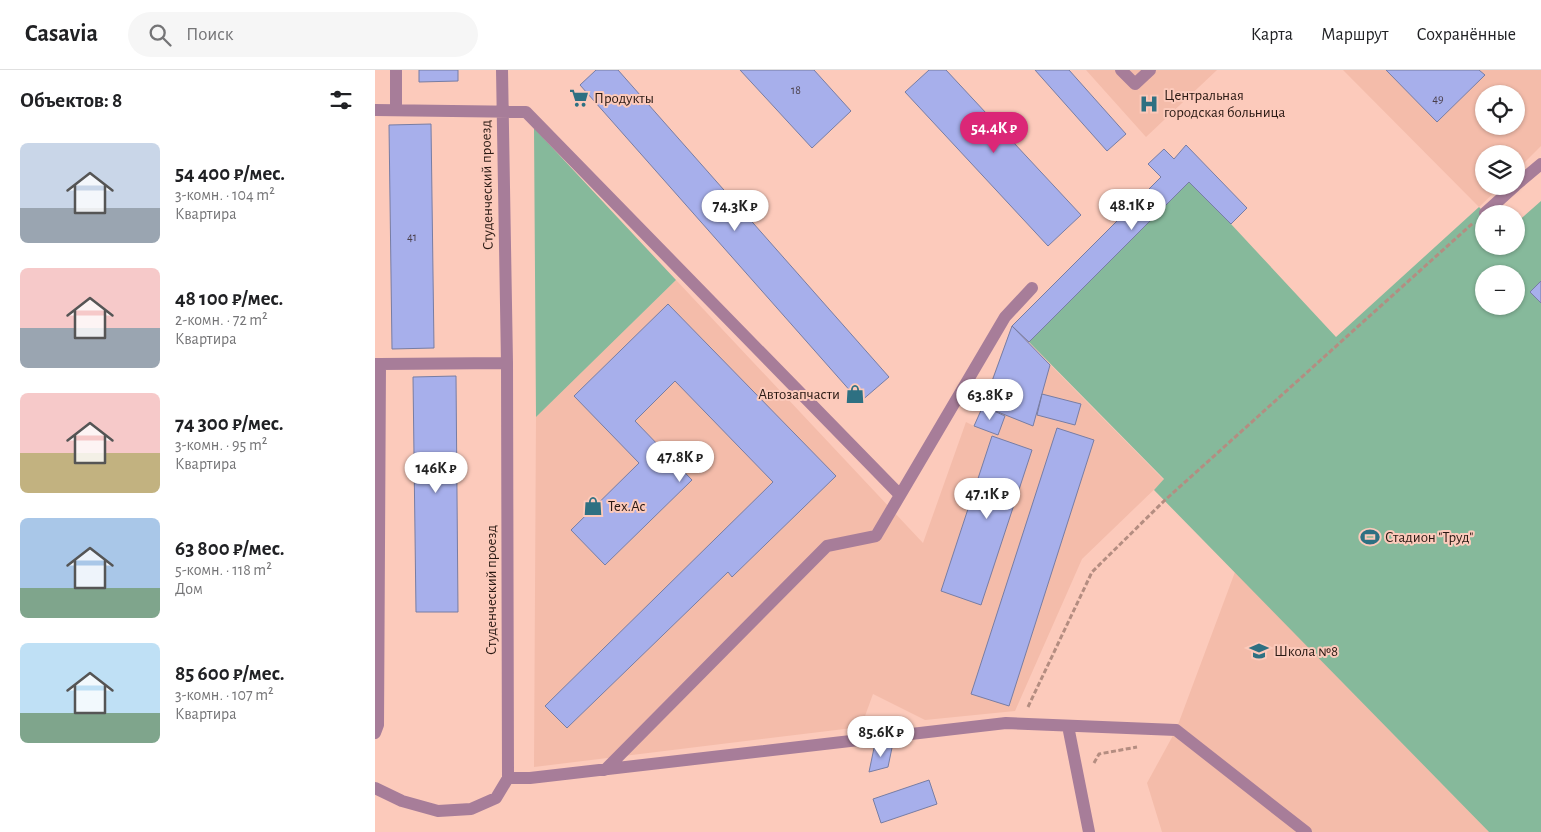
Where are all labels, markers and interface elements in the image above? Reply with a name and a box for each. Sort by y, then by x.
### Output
search box [128,12,478,57]
icon: search [146,21,174,49]
text: Casavia [25,22,98,46]
text: Поиск [186,25,234,44]
text: Карта [1251,26,1293,44]
text: Маршрут [1321,26,1389,44]
text: Сохранённые [1417,26,1516,44]
house number: 18 [791,84,801,96]
map controls [1475,85,1525,315]
button: locate [1475,85,1525,135]
icon: filters [327,86,355,114]
supermarket icon: Продукты [568,87,590,109]
place label: Центральная городская больница [1164,88,1286,120]
text: Объектов: 8 [20,90,122,111]
place label: Продукты [594,91,654,106]
hospital icon: Центральная городская больница [1138,93,1160,115]
house number: 49 [1432,93,1444,105]
pin: 54.4K ₽ [948,112,1040,154]
street label: Студенческий проезд [478,120,496,250]
text: 54.4K ₽ [971,120,1017,136]
button: layers [1475,145,1525,195]
icon: home [60,163,120,223]
text: 54 400 ₽/мес. [175,163,285,184]
text: 3-комн. · 104 m² [175,187,275,203]
pin: 48.1K ₽ [1086,189,1178,231]
pin: 74.3K ₽ [689,190,781,232]
text: 48.1K ₽ [1110,197,1154,213]
text: 74.3K ₽ [713,198,757,214]
button: + [1475,205,1525,255]
text: Квартира [175,206,237,222]
house number: 41 [407,231,417,243]
button: − [1475,265,1525,315]
icon: home [60,288,120,348]
text: 48 100 ₽/мес. [175,288,283,309]
text: 2-комн. · 72 m² [175,312,268,328]
text: Квартира [175,331,237,347]
pin: 63.8K ₽ [944,378,1036,421]
shop icon: Автозапчасти [844,383,866,405]
place label: Автозапчасти [758,387,840,402]
text: 63.8K ₽ [967,387,1013,403]
icon: home [60,413,120,473]
text: 74 300 ₽/мес. [175,413,284,434]
text: 3-комн. · 95 m² [175,437,267,453]
pin: 47.8K ₽ [634,440,726,483]
text: 47.8K ₽ [657,449,703,465]
pin: 146K ₽ [395,452,477,494]
text: Квартира [175,456,237,472]
text: 146K ₽ [416,460,456,476]
pin: 47.1K ₽ [941,478,1033,520]
text: 47.1K ₽ [965,486,1009,502]
shop icon: Тех.Ас [582,495,604,517]
place label: Тех.Ас [608,499,646,514]
street label: Студенческий проезд [484,525,499,655]
sports icon: Стадион "Труд" [1359,526,1381,548]
place label: Стадион "Труд" [1385,530,1474,545]
icon: home [60,538,120,598]
text: 63 800 ₽/мес. [175,538,285,559]
text: 5-комн. · 118 m² [175,562,272,578]
text: Дом [175,581,203,597]
school or university icon: Школа №8 [1248,640,1270,662]
place label: Школа №8 [1274,644,1338,659]
icon: home [60,663,120,723]
text: 85 600 ₽/мес. [175,663,285,684]
text: 3-комн. · 107 m² [175,687,274,703]
text: Квартира [175,706,237,722]
pin: 85.6K ₽ [835,716,927,758]
text: 85.6K ₽ [858,724,904,740]

